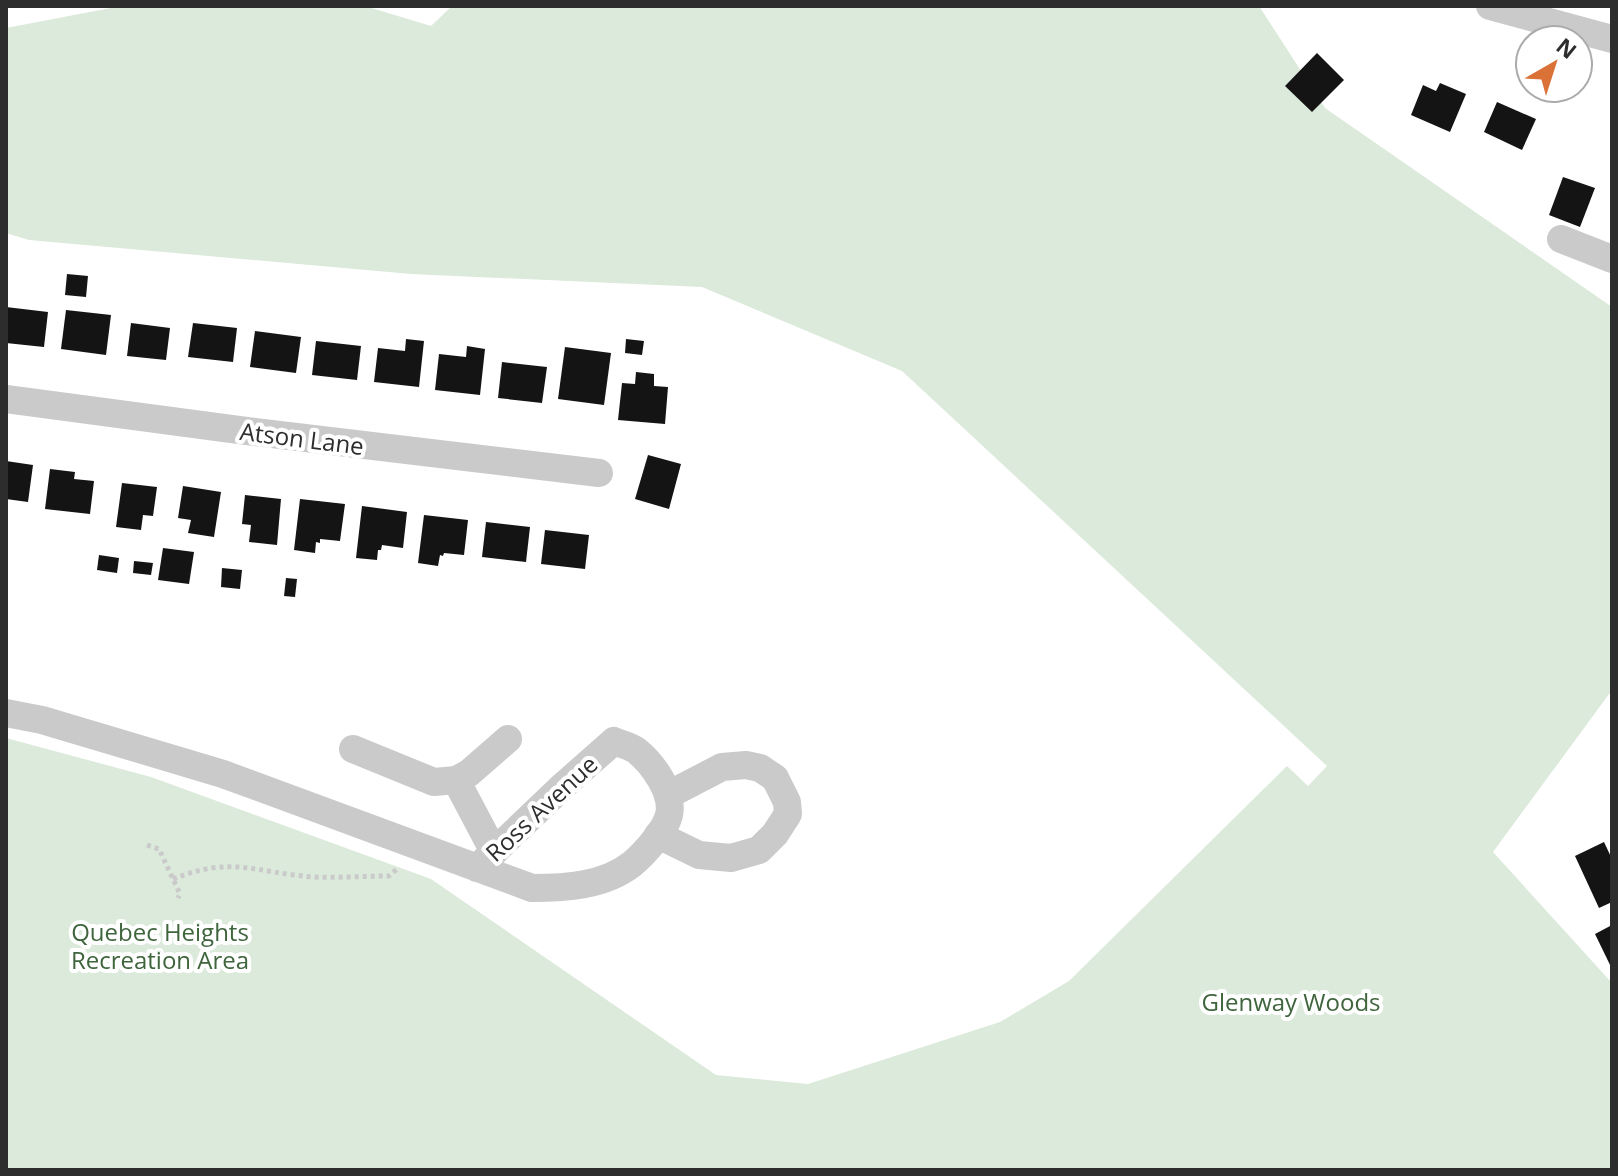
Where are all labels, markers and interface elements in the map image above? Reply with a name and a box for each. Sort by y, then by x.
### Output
north arrow [1514,24,1594,104]
text: N [1551,30,1584,65]
street label: Atson Lane [238,414,366,462]
street label: Ross Avenue [478,748,604,868]
park label: Quebec Heights Recreation Area [71,915,249,976]
park label: Glenway Woods [1201,985,1381,1018]

